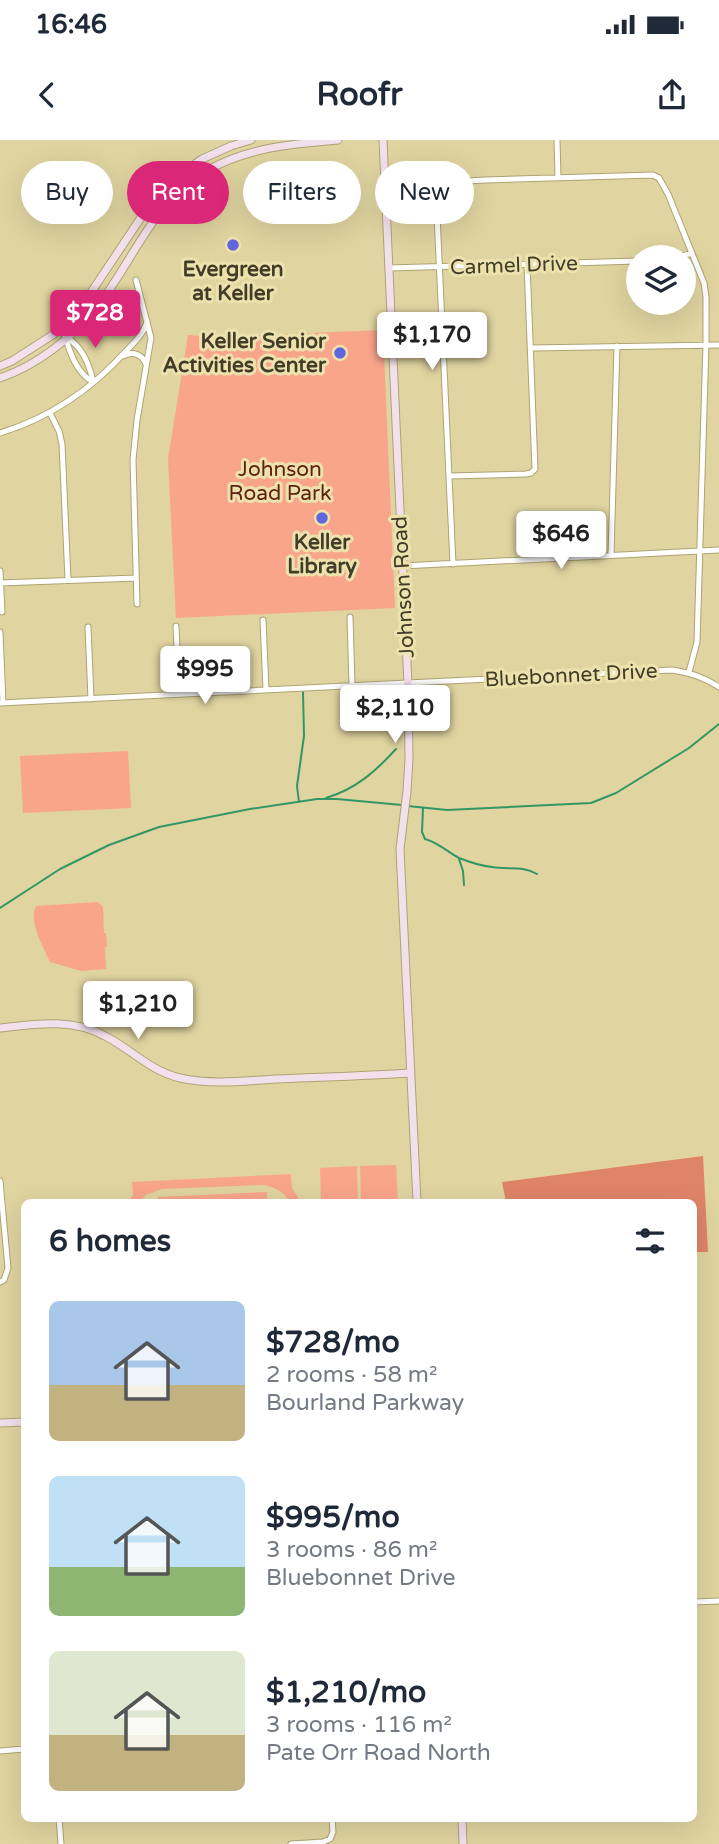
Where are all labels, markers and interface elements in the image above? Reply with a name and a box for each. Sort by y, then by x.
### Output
text: 16:46 [35,9,107,40]
icon: back [28,76,66,114]
text: Roofr [316,76,403,114]
icon: share [653,76,691,114]
chip: Buy [21,161,113,224]
chip: Rent [127,161,229,224]
chip: Filters [243,161,361,224]
chip: New [375,161,474,224]
marker: Evergreen at Keller [225,237,241,253]
map controls [626,245,696,315]
button: layers [626,245,696,315]
street label: Carmel Drive [450,251,579,280]
place label: Evergreen at Keller [182,257,284,306]
pin: $728 [54,290,136,350]
text: $728 [66,299,124,327]
pin: $1,170 [375,313,489,372]
text: $1,170 [393,321,471,349]
place label: Keller Senior Activities Center [163,329,327,378]
marker: Keller Senior Activities Center [332,345,348,361]
park label: Johnson Road Park [228,457,332,506]
marker: Keller Library [314,510,330,526]
pin: $646 [520,512,602,571]
street label: Johnson Road [387,515,420,659]
text: $646 [532,520,590,548]
place label: Keller Library [287,530,358,579]
pin: $995 [164,646,246,706]
text: $995 [176,655,234,683]
street label: Bluebonnet Drive [484,658,658,693]
pin: $2,110 [338,686,452,745]
text: $2,110 [356,694,434,722]
pin: $1,210 [81,982,195,1041]
text: $1,210 [99,990,177,1018]
icon: filters [631,1222,669,1260]
text: 6 homes [49,1223,171,1260]
text: $728/mo [266,1324,400,1361]
icon: home [105,1329,189,1413]
text: 2 rooms · 58 m² [266,1361,437,1389]
text: Bourland Parkway [266,1389,464,1417]
text: $995/mo [266,1499,400,1536]
icon: home [105,1504,189,1588]
text: 3 rooms · 86 m² [266,1536,437,1564]
text: Bluebonnet Drive [266,1564,455,1592]
text: $1,210/mo [266,1674,426,1711]
icon: home [105,1679,189,1763]
text: 3 rooms · 116 m² [266,1711,452,1739]
text: Pate Orr Road North [266,1739,491,1767]

